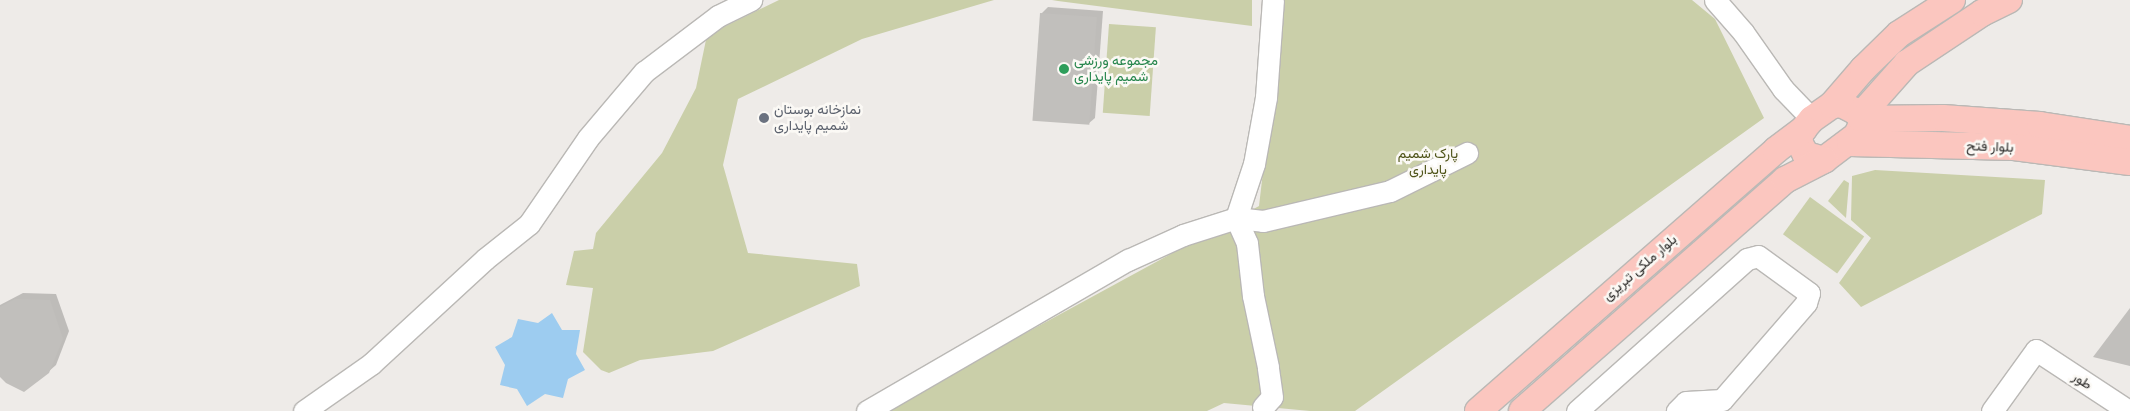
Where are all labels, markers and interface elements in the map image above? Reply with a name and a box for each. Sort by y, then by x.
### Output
place label: مجموعه ورزشی شمیم پایداری [1074,53,1158,85]
marker: مجموعه ورزشی شمیم پایداری [1058,63,1070,75]
place label: نمازخانه بوستان شمیم پایداری [774,102,861,134]
marker: نمازخانه بوستان شمیم پایداری [758,112,770,124]
street label: بلوار فتح [1966,138,2014,156]
park label: پارک شمیم پایداری [1398,146,1458,178]
street label: بلوار ملکى تبریزى [1600,231,1680,305]
street label: طور [2069,368,2095,394]

